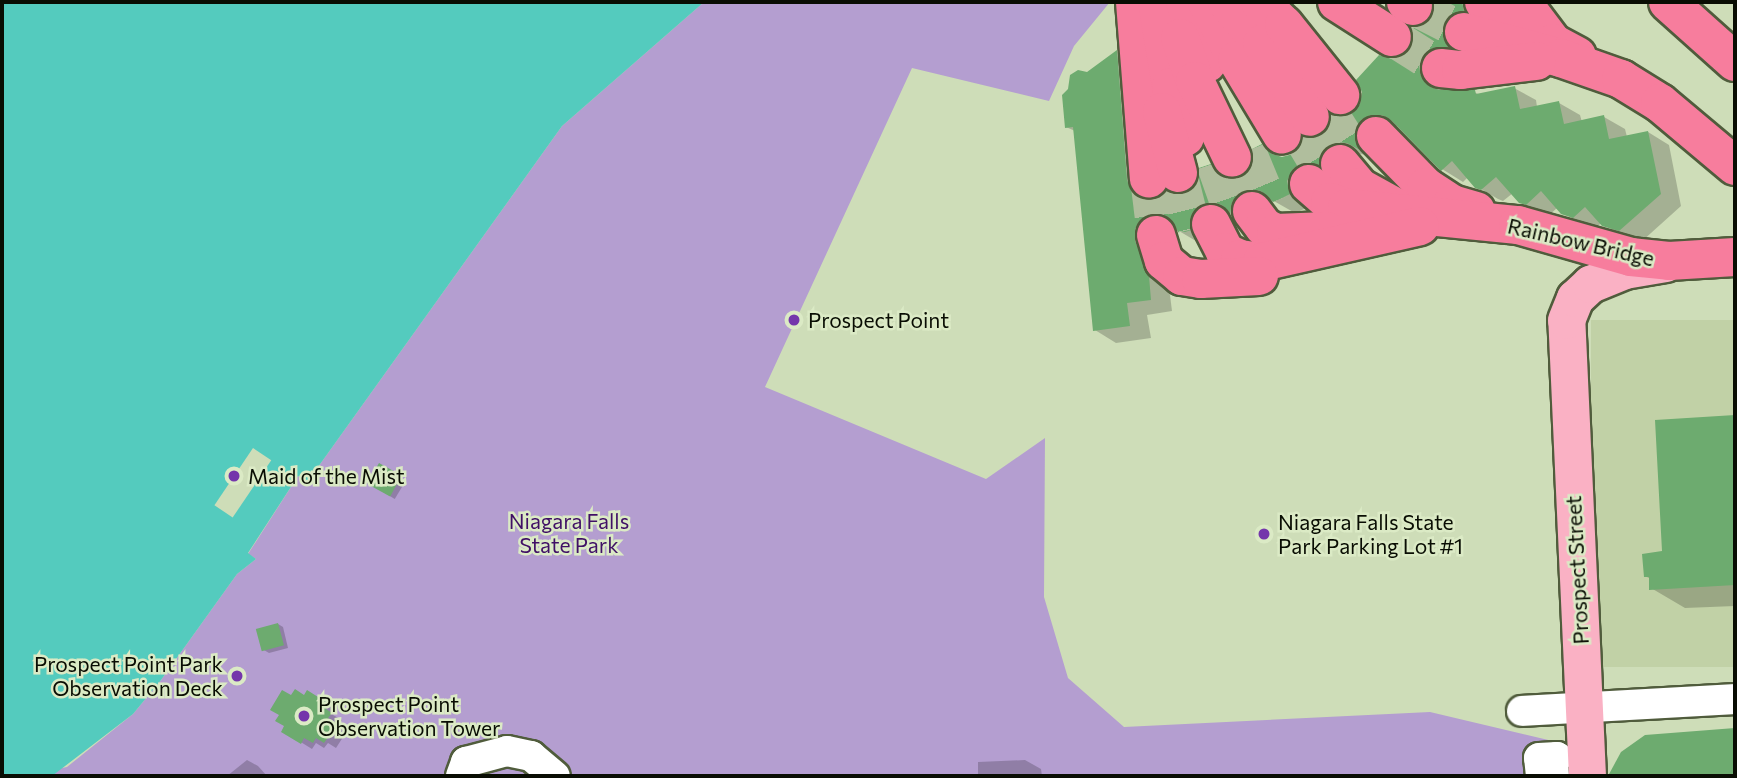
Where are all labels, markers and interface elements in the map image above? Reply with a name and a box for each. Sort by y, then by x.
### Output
street label: Rainbow Bridge [1505,213,1657,271]
place label: Prospect Point [808,307,949,333]
marker: Prospect Point [786,312,802,328]
place label: Maid of the Mist [248,463,404,489]
marker: Maid of the Mist [226,468,242,484]
street label: Prospect Street [1561,495,1593,645]
park label: Niagara Falls State Park [509,508,629,558]
place label: Niagara Falls State Park Parking Lot #1 [1278,509,1463,559]
marker: Niagara Falls State Park Parking Lot #1 [1256,526,1272,542]
place label: Prospect Point Park Observation Deck [34,651,223,701]
marker: Prospect Point Park Observation Deck [229,668,245,684]
place label: Prospect Point Observation Tower [318,691,500,741]
marker: Prospect Point Observation Tower [296,708,312,724]

